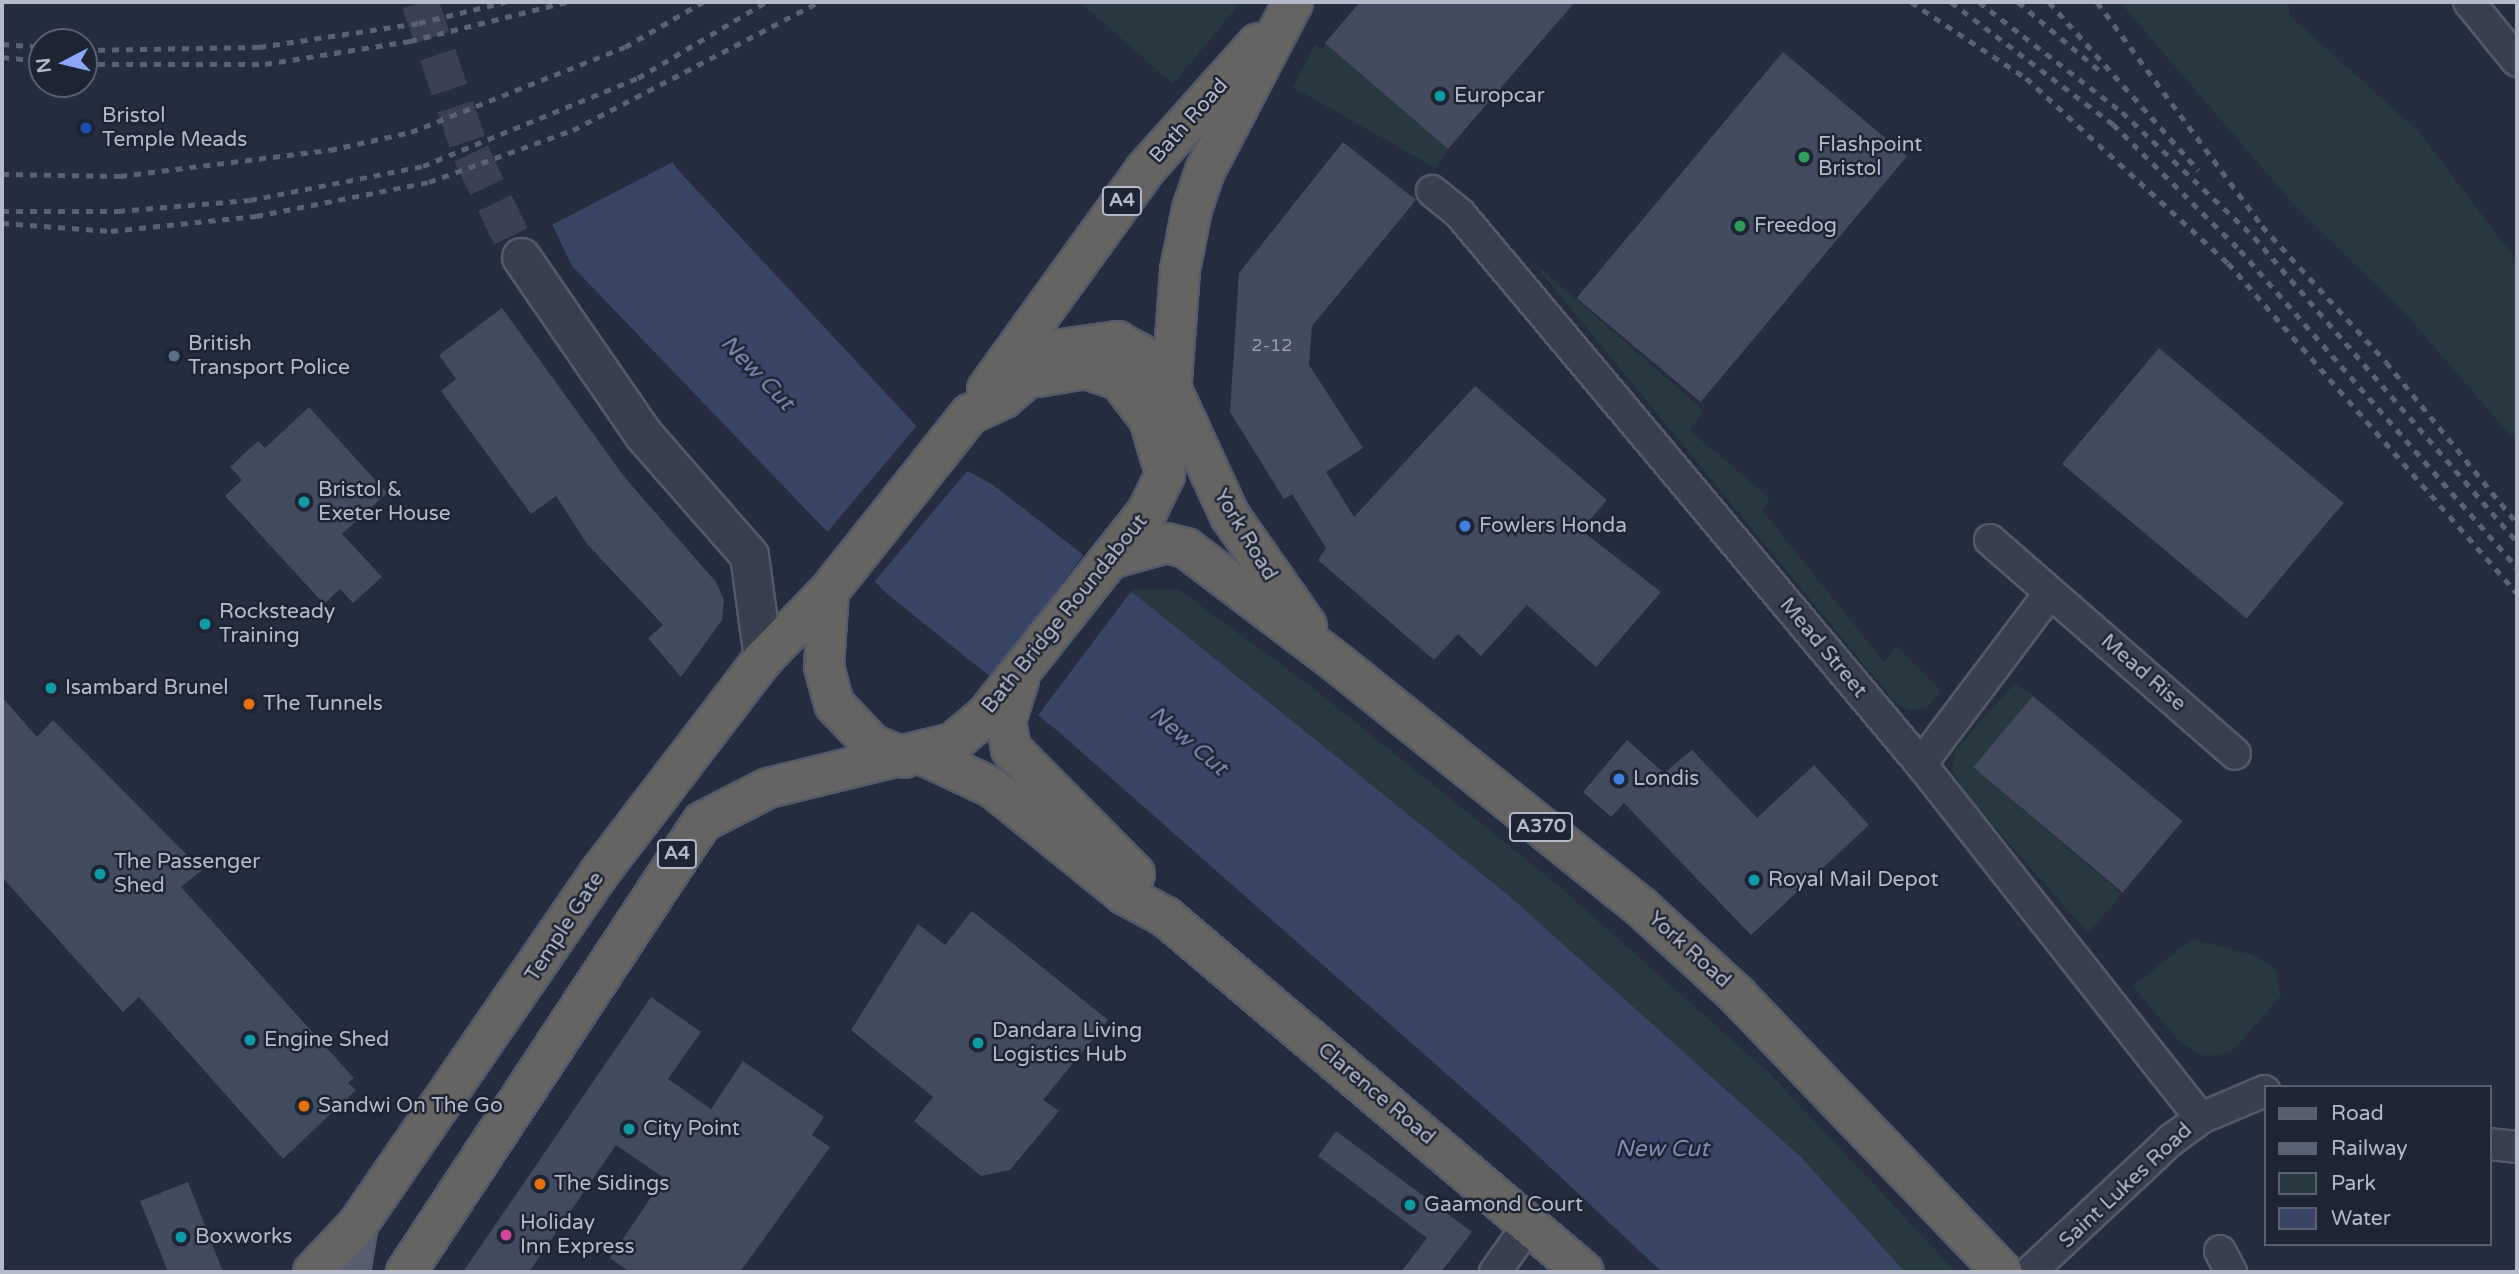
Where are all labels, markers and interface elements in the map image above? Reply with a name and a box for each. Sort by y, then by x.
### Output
north arrow [28,28,98,98]
text: N [32,56,56,74]
street label: Bath Road [1144,73,1234,169]
place label: Europcar [1454,83,1545,109]
marker: Europcar [1432,88,1448,104]
place label: Bristol Temple Meads [102,103,247,153]
marker: Bristol Temple Meads [76,118,96,138]
place label: Flashpoint Bristol [1818,132,1922,182]
marker: Flashpoint Bristol [1796,149,1812,165]
road number: A4 [1101,186,1143,216]
place label: Freedog [1754,213,1837,239]
marker: Freedog [1732,218,1748,234]
water label: New Cut [715,330,799,416]
place label: British Transport Police [188,331,350,381]
house number: 2-12 [1251,334,1293,356]
marker: British Transport Police [166,348,182,364]
place label: Bristol & Exeter House [318,477,451,527]
street label: York Road [1208,485,1282,585]
marker: Bristol & Exeter House [296,494,312,510]
street label: Bath Bridge Roundabout [977,509,1153,719]
place label: Fowlers Honda [1479,513,1627,539]
marker: Fowlers Honda [1457,518,1473,534]
street label: Mead Street [1774,593,1872,703]
place label: Rocksteady Training [219,599,335,649]
marker: Rocksteady Training [197,616,213,632]
street label: Mead Rise [2095,629,2191,717]
place label: Isambard Brunel [65,675,229,701]
marker: Isambard Brunel [43,680,59,696]
place label: The Tunnels [263,691,383,717]
marker: The Tunnels [241,696,257,712]
water label: New Cut [1143,700,1233,782]
place label: Londis [1633,766,1699,792]
marker: Londis [1611,771,1627,787]
road number: A370 [1508,812,1574,842]
road number: A4 [656,838,698,870]
place label: The Passenger Shed [114,849,260,899]
marker: The Passenger Shed [92,866,108,882]
street label: Temple Gate [520,867,610,987]
place label: Royal Mail Depot [1768,867,1938,893]
marker: Royal Mail Depot [1746,872,1762,888]
street label: York Road [1643,906,1735,994]
place label: Dandara Living Logistics Hub [992,1018,1142,1068]
place label: Engine Shed [264,1027,389,1053]
marker: Engine Shed [242,1032,258,1048]
marker: Dandara Living Logistics Hub [970,1035,986,1051]
street label: Clarence Road [1312,1038,1440,1150]
legend [2264,1085,2491,1246]
place label: Sandwi On The Go [318,1093,503,1119]
marker: Sandwi On The Go [296,1098,312,1114]
text: Road [2331,1101,2384,1126]
place label: City Point [643,1116,740,1142]
street label: Saint Lukes Road [2054,1118,2198,1254]
marker: City Point [621,1121,637,1137]
water label: New Cut [1615,1135,1709,1163]
text: Railway [2331,1136,2408,1161]
place label: The Sidings [554,1171,669,1197]
text: Park [2331,1171,2376,1196]
marker: The Sidings [532,1176,548,1192]
place label: Gaamond Court [1424,1192,1583,1218]
marker: Gaamond Court [1402,1197,1418,1213]
text: Water [2331,1206,2391,1231]
place label: Holiday Inn Express [520,1210,635,1260]
place label: Boxworks [195,1224,292,1250]
marker: Holiday Inn Express [498,1227,514,1243]
marker: Boxworks [173,1229,189,1245]

